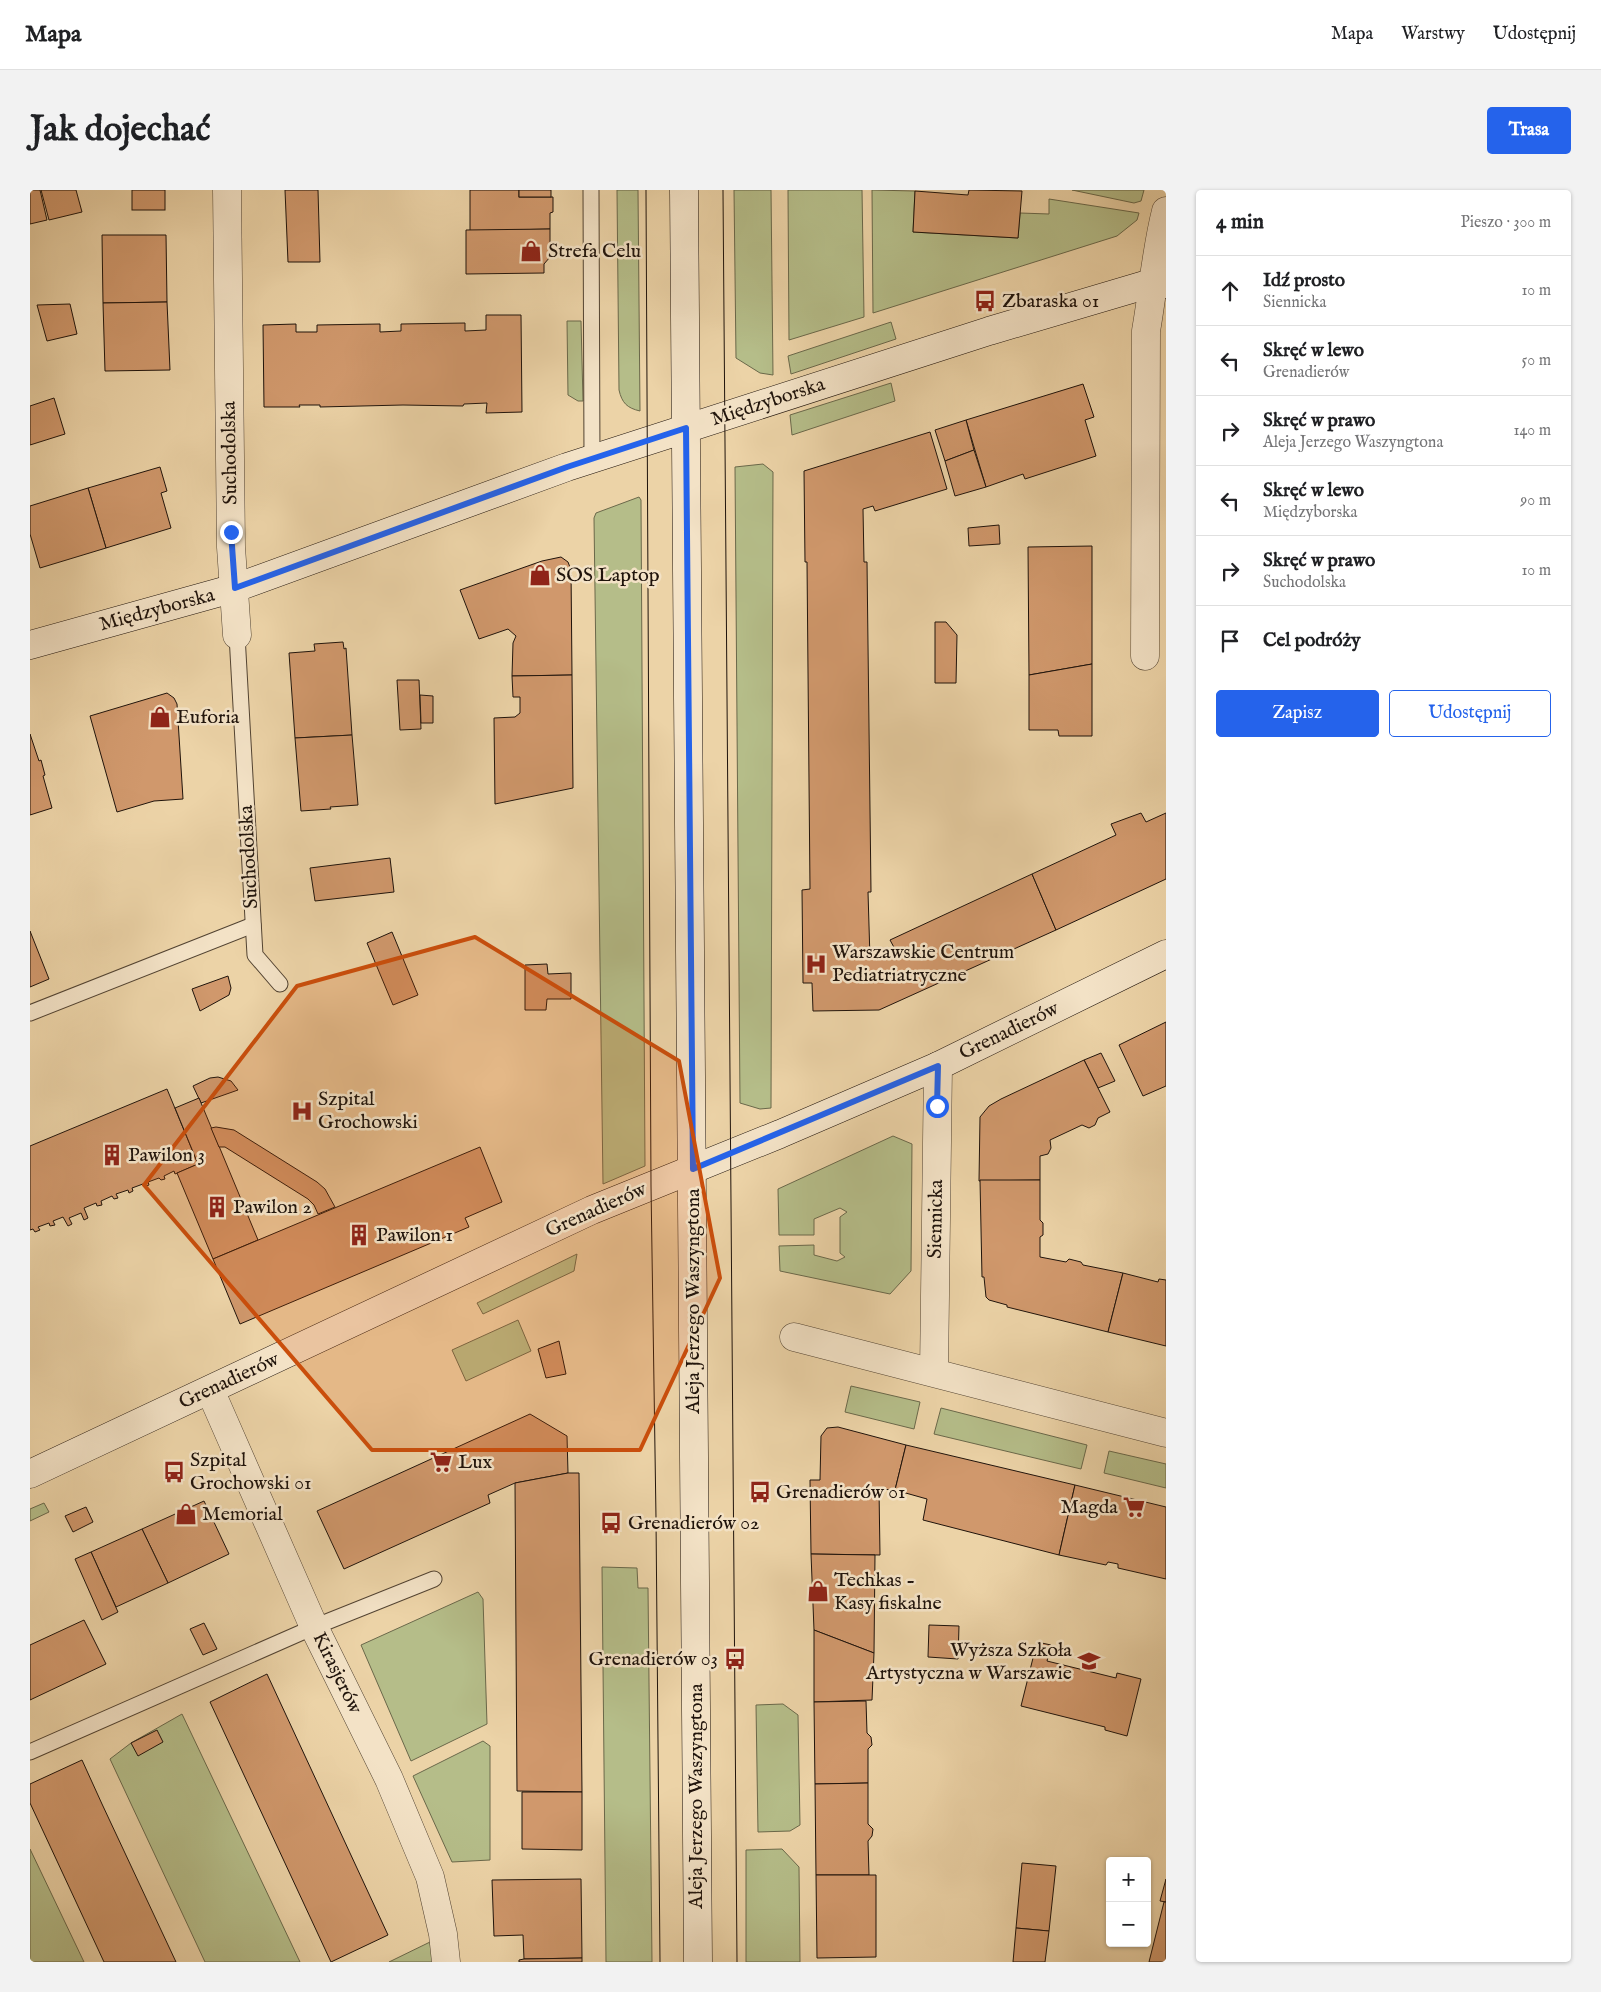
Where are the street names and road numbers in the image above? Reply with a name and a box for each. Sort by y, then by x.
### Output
street label: Międzyborska [708,372,828,432]
street label: Suchodolska [217,401,243,505]
street label: Międzyborska [97,583,218,637]
street label: Suchodolska [234,804,264,909]
street label: Grenadierów [955,996,1064,1066]
street label: Grenadierów [542,1176,651,1243]
street label: Siennicka [923,1179,949,1259]
street label: Aleja Jerzego Waszyngtona [681,1188,706,1415]
street label: Grenadierów [175,1347,284,1415]
street label: Kirasjerów [307,1628,368,1719]
street label: Aleja Jerzego Waszyngtona [684,1683,709,1910]

